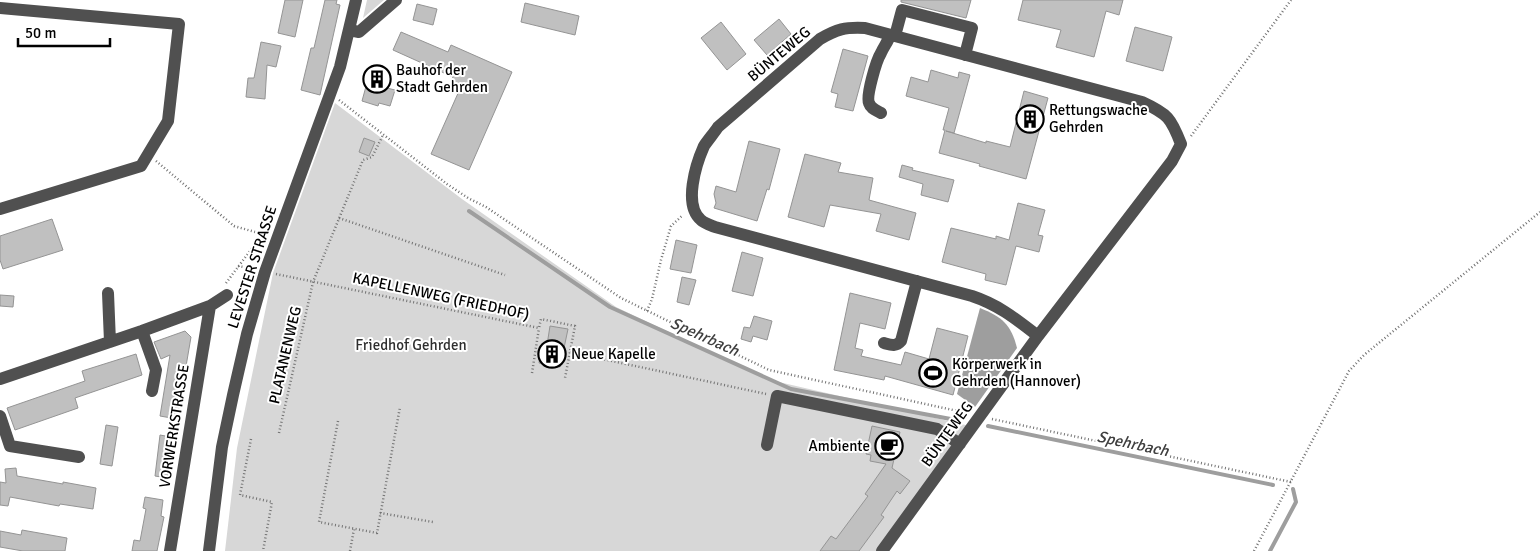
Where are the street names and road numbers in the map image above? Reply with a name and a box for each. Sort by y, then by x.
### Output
street label: BÜNTEWEG [744,23,814,85]
street label: LEVESTER STRASSE [224,203,280,331]
street label: KAPELLENWEG (FRIEDHOF) [351,268,531,324]
street label: PLATANENWEG [265,304,305,406]
street label: VORWERKSTRASSE [155,363,193,489]
street label: BÜNTEWEG [917,398,977,470]

